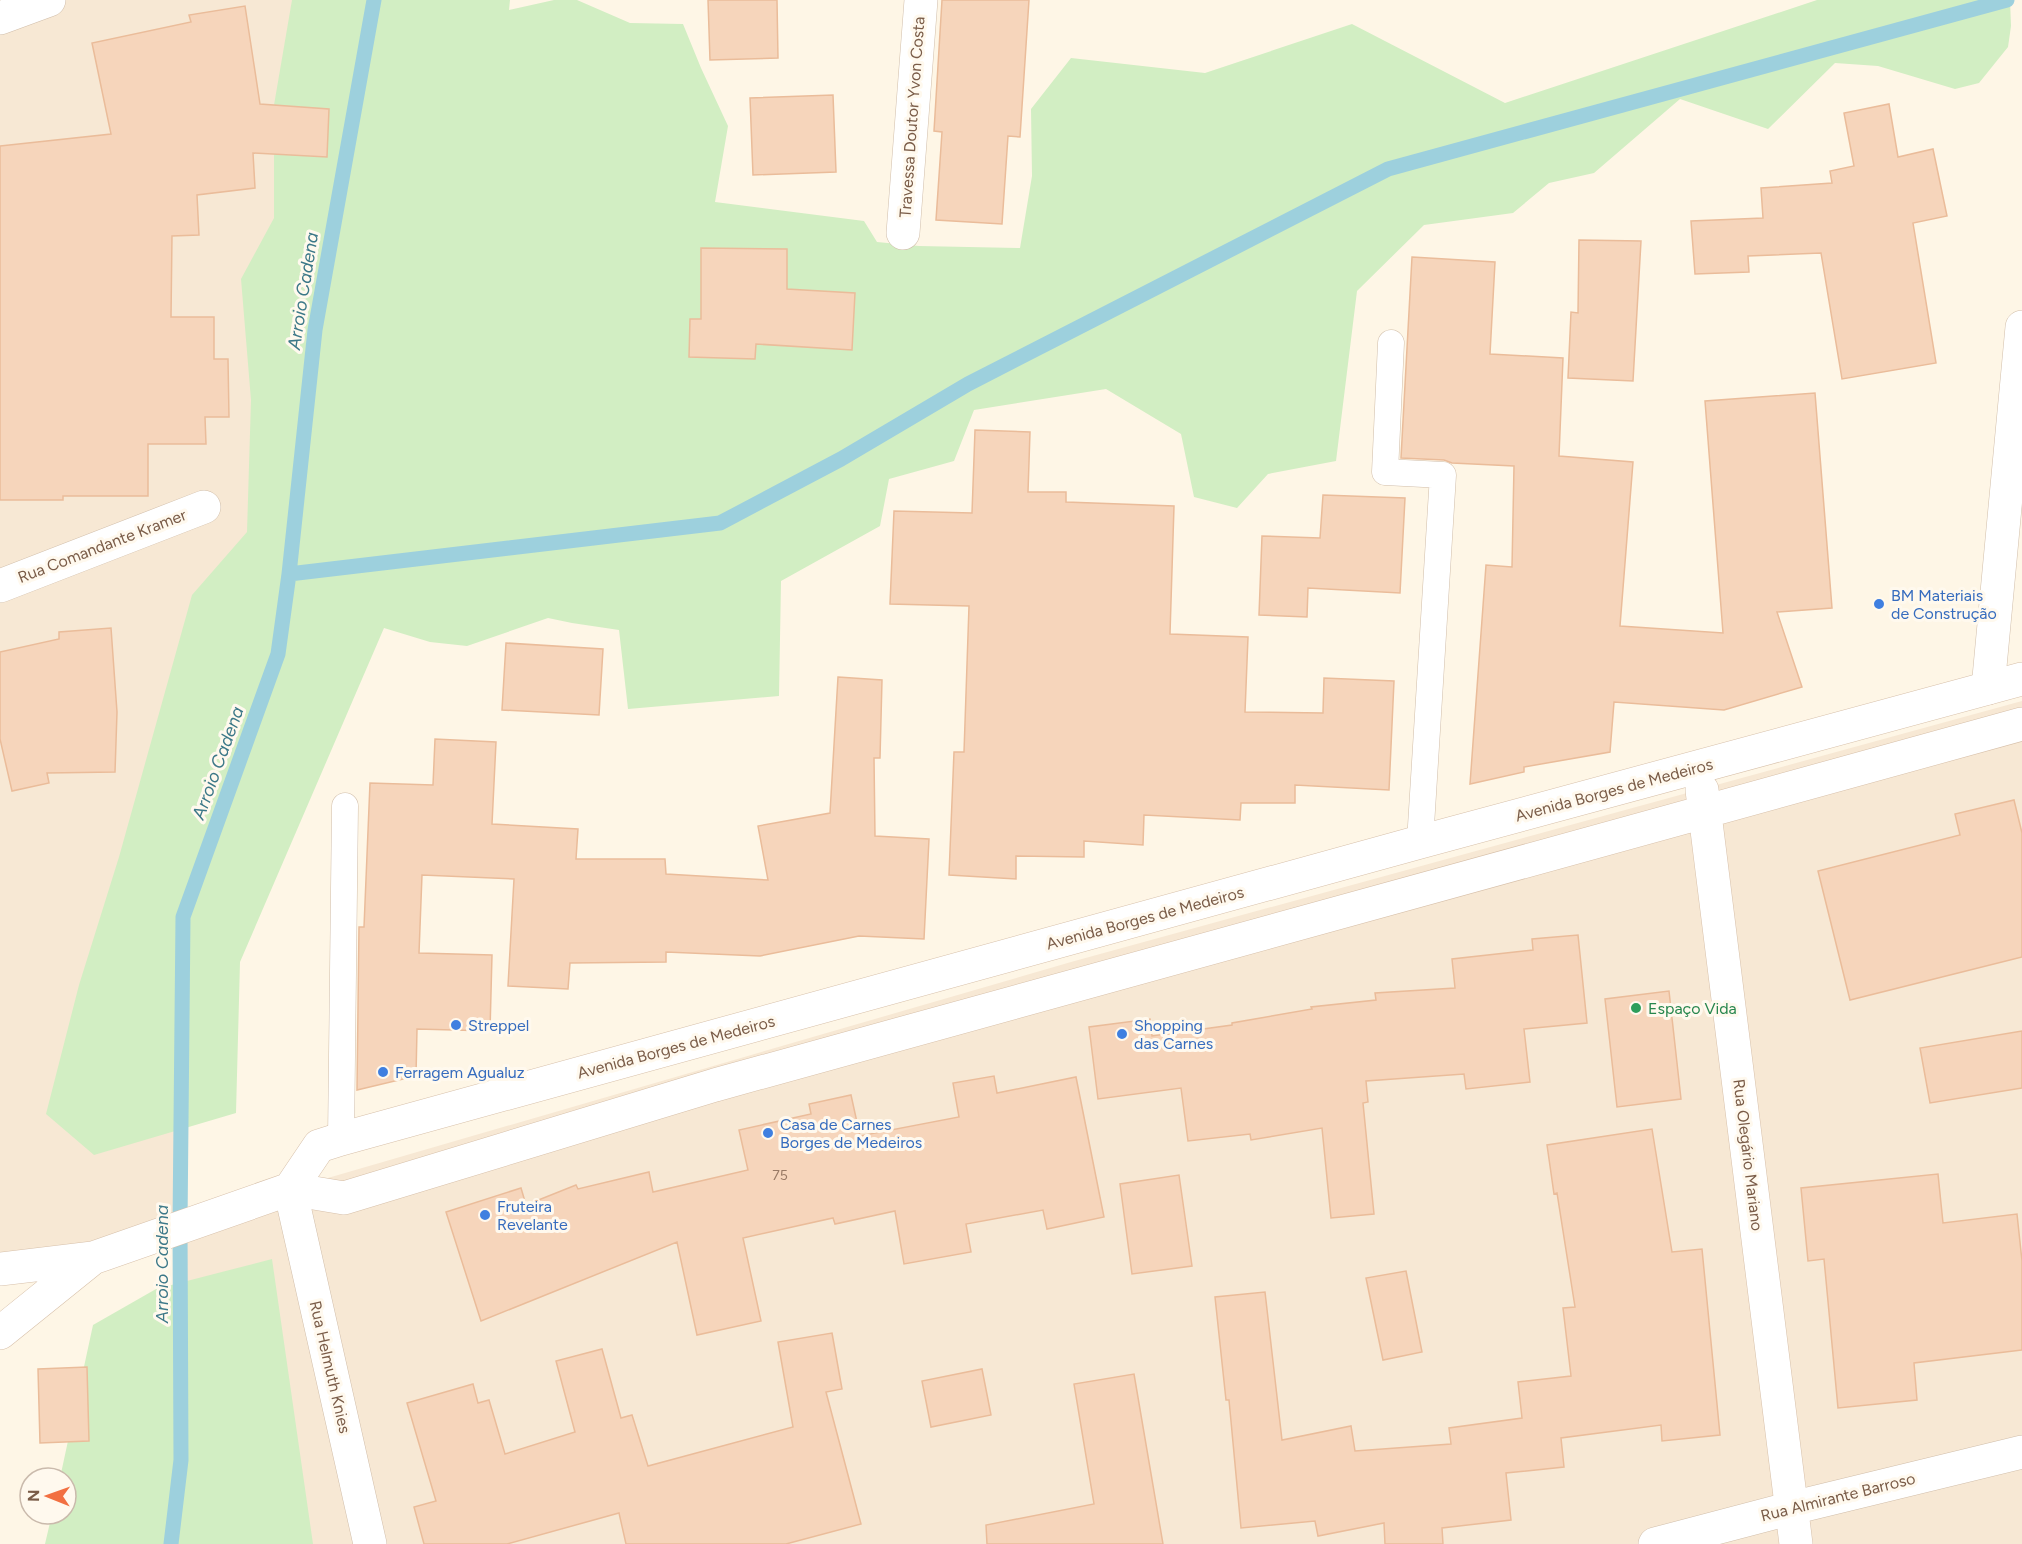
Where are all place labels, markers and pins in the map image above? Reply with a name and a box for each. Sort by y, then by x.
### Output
place label: BM Materiais de Construção [1891,586,1997,623]
marker: BM Materiais de Construção [1872,597,1886,611]
place label: Espaço Vida [1648,999,1737,1018]
marker: Espaço Vida [1629,1001,1643,1015]
place label: Streppel [468,1016,529,1035]
place label: Shopping das Carnes [1134,1016,1213,1053]
marker: Streppel [449,1018,463,1032]
marker: Shopping das Carnes [1115,1027,1129,1041]
place label: Ferragem Agualuz [395,1063,525,1082]
marker: Ferragem Agualuz [376,1065,390,1079]
place label: Casa de Carnes Borges de Medeiros [780,1115,922,1152]
marker: Casa de Carnes Borges de Medeiros [761,1126,775,1140]
place label: Fruteira Revelante [497,1197,568,1234]
marker: Fruteira Revelante [478,1208,492,1222]

